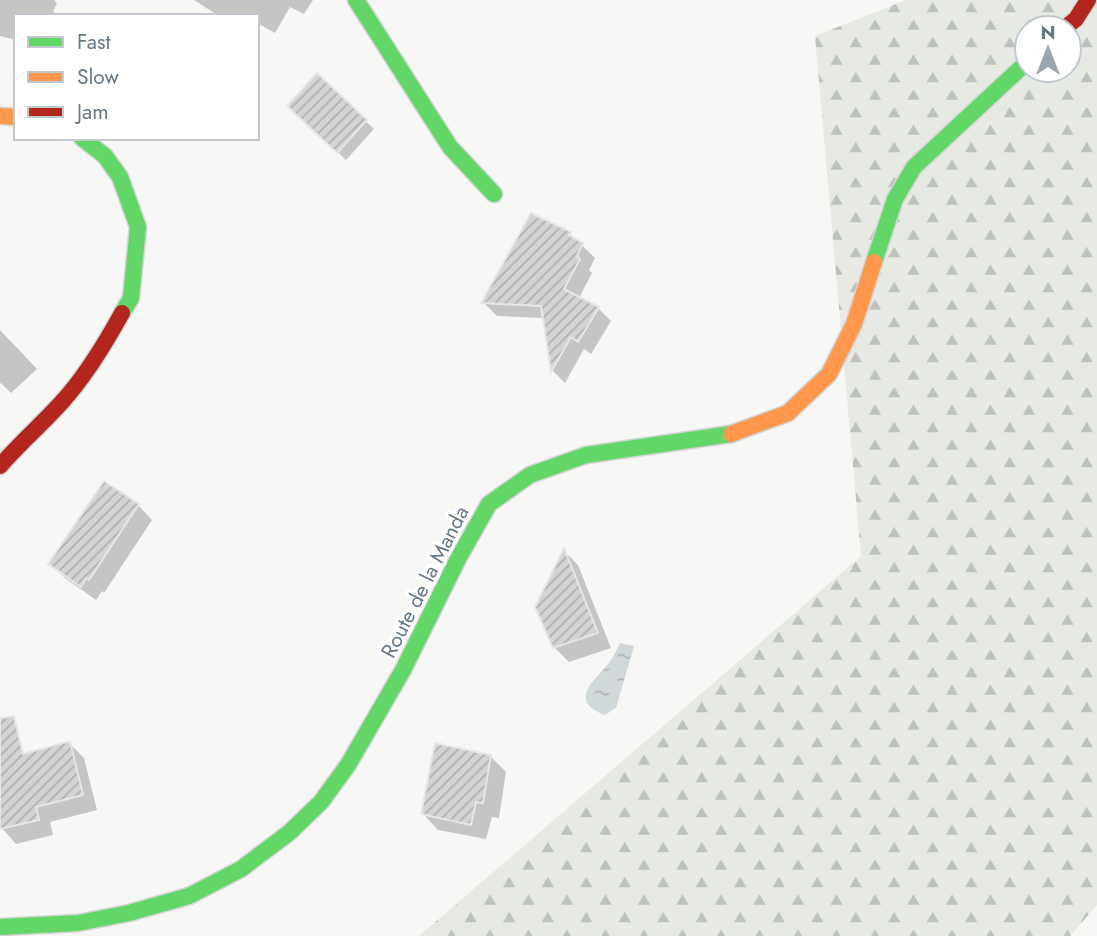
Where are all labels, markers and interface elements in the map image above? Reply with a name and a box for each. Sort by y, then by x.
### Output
legend [14,14,259,140]
north arrow [1013,14,1083,84]
text: N [1040,19,1056,46]
text: Fast [77,27,110,57]
text: Slow [77,62,119,92]
text: Jam [74,97,109,127]
street label: Route de la Manda [374,501,476,663]

